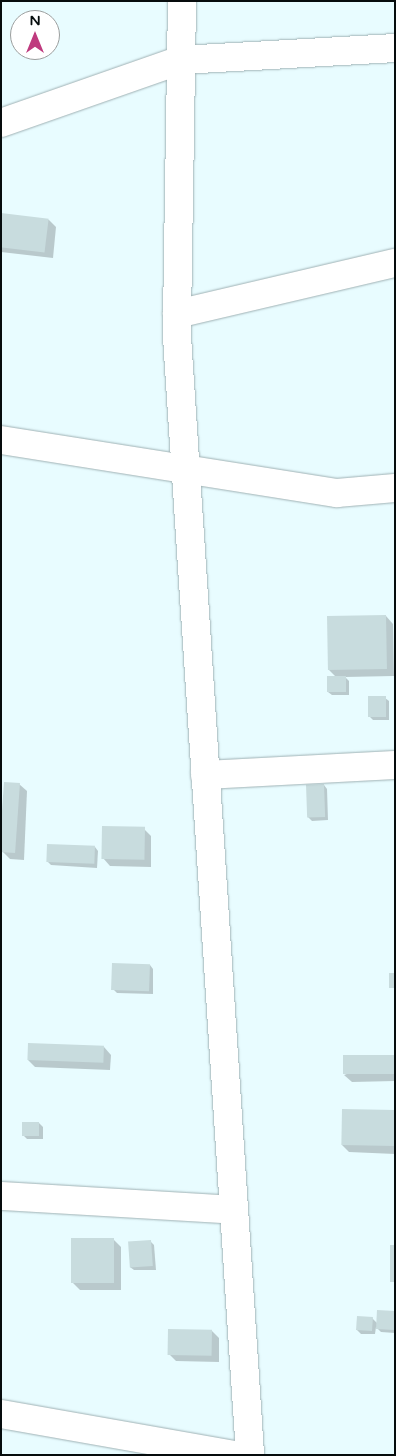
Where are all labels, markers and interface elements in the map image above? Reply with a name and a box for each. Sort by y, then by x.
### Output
north arrow [10,10,60,60]
text: N [29,12,41,29]

